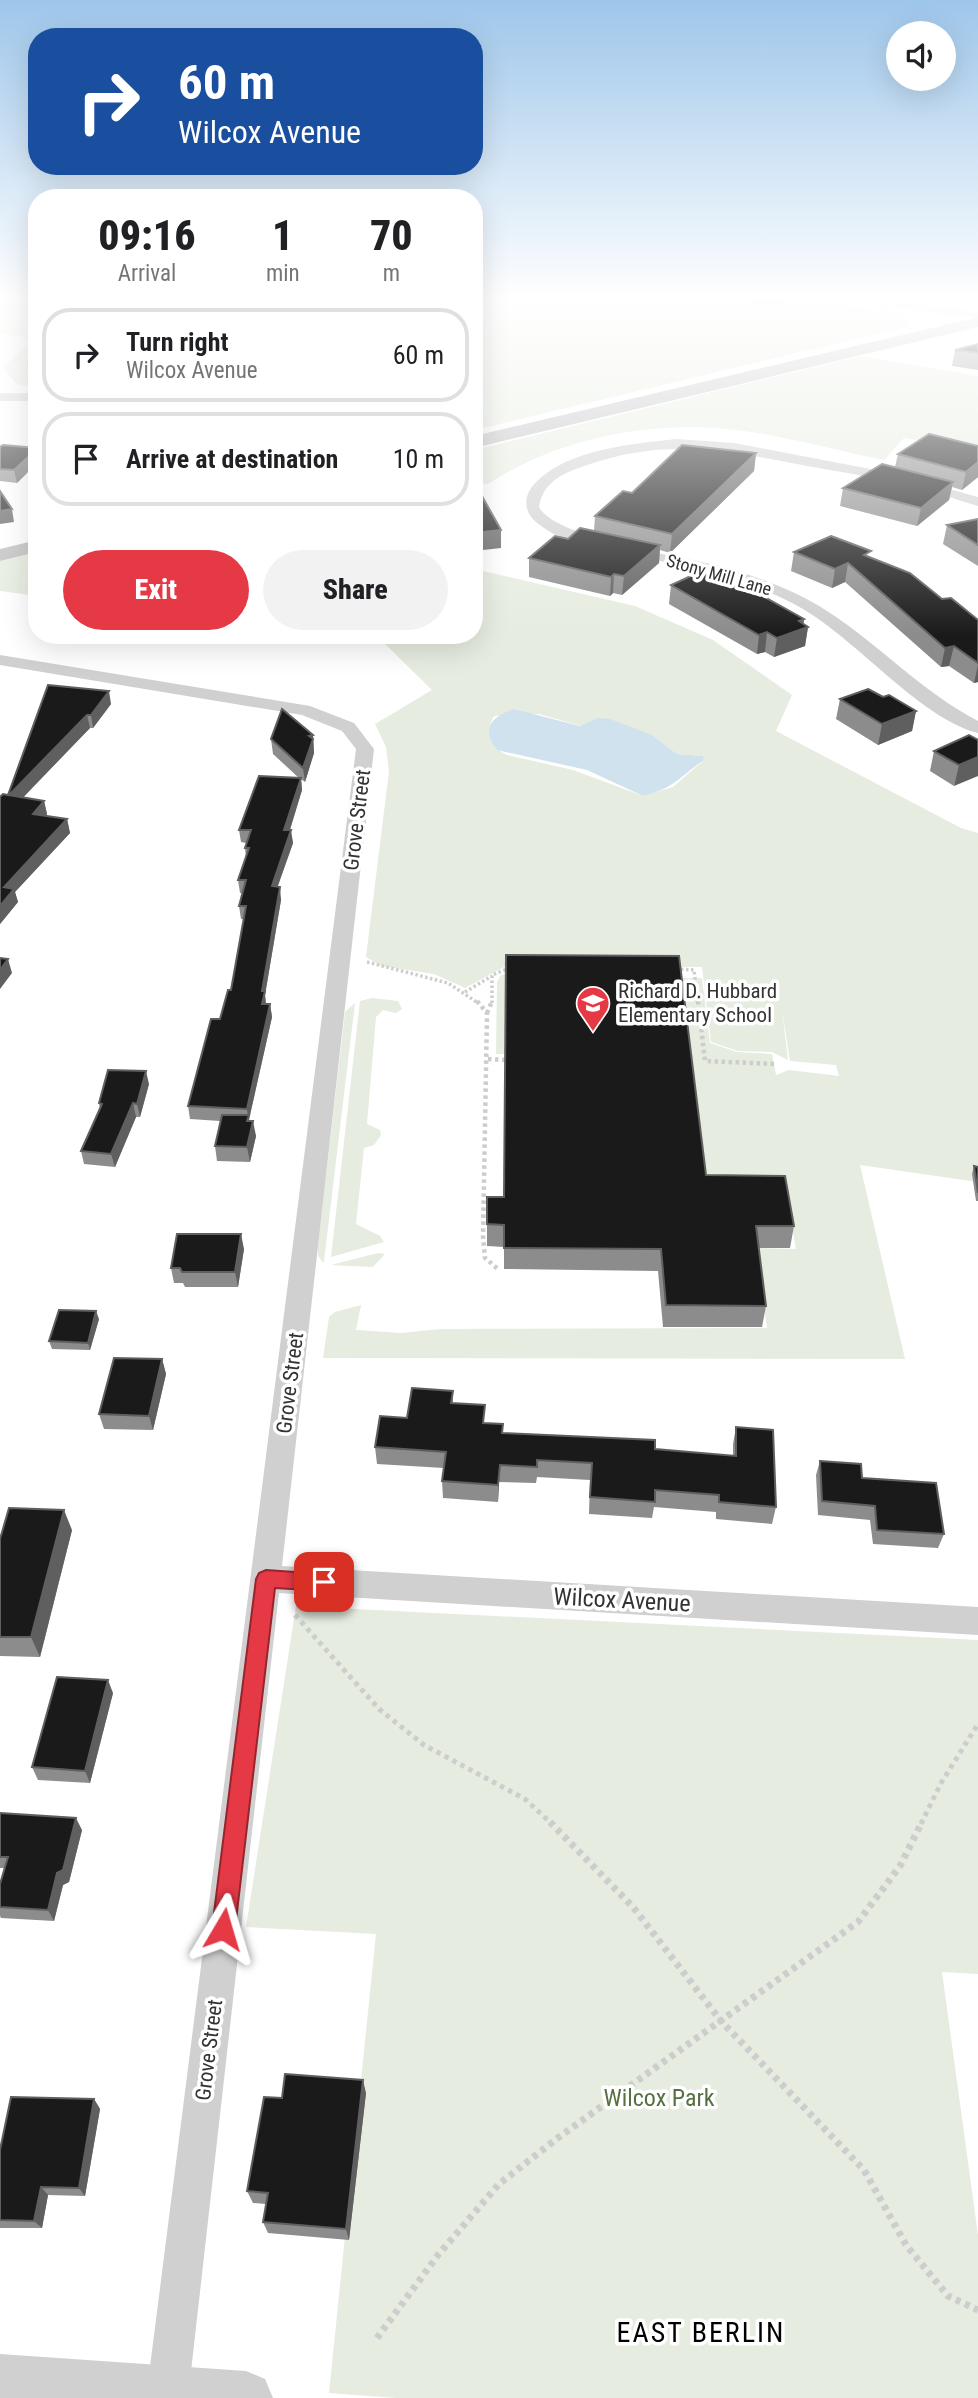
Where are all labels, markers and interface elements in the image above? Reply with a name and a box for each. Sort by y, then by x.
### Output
map controls [886,21,956,91]
button: sound [886,21,956,91]
text: 60 m [178,54,275,111]
icon: right [63,56,154,147]
text: Wilcox Avenue [178,113,361,151]
text: 09:16 [98,211,196,260]
text: 1 [272,211,293,260]
text: 70 [370,211,413,260]
text: Arrival [118,260,176,287]
text: min [266,260,300,287]
text: m [383,260,400,287]
text: Turn right [126,327,228,357]
icon: right [67,336,105,374]
text: 60 m [393,340,444,370]
text: Wilcox Avenue [126,357,258,384]
icon: arrive [67,440,105,478]
text: Arrive at destination [126,444,338,474]
text: 10 m [393,444,444,474]
street label: Stony Mill Lane [664,549,774,600]
button: Exit [63,550,249,630]
button: Share [263,550,448,630]
street label: Grove Street [339,768,375,872]
place label: Richard D. Hubbard Elementary School [618,979,777,1027]
school or university icon: Richard D. Hubbard Elementary School [574,984,612,1033]
street label: Grove Street [272,1331,308,1435]
pin [294,1552,354,1612]
icon: arrive [305,1563,343,1601]
street label: Wilcox Avenue [553,1582,691,1618]
position arrow [186,1892,260,1966]
street label: Grove Street [191,1998,227,2102]
park label: Wilcox Park [603,2084,715,2112]
district label: EAST BERLIN [617,2316,785,2349]

